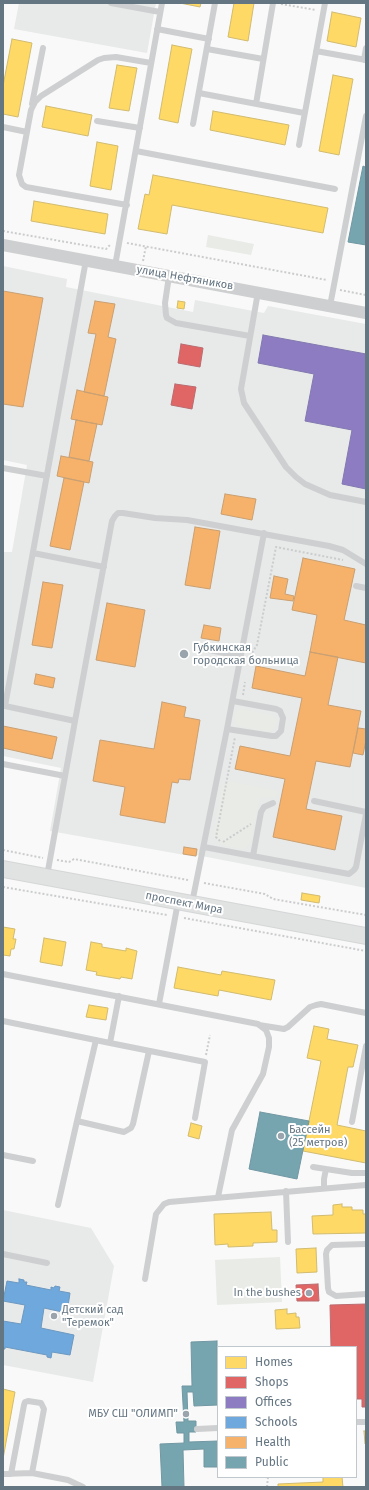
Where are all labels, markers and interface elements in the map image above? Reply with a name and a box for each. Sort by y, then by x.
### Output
street label: улица Нефтяников [136,263,234,293]
place label: Губкинская городская больница [193,641,299,667]
marker: Губкинская городская больница [178,648,190,660]
street label: проспект Мира [144,889,224,917]
place label: Бассейн (25 метров) [289,1123,347,1149]
marker: Бассейн (25 метров) [276,1131,286,1141]
place label: In the bushes [233,1286,301,1300]
marker: In the bushes [304,1288,314,1298]
place label: Детский сад "Теремок" [62,1303,123,1329]
marker: Детский сад "Теремок" [49,1311,59,1321]
legend [217,1346,357,1478]
text: Homes [255,1355,293,1369]
text: Shops [255,1375,288,1389]
text: Offices [255,1395,292,1409]
place label: МБУ СШ "ОЛИМП" [88,1407,178,1421]
marker: МБУ СШ "ОЛИМП" [181,1409,191,1419]
text: Schools [255,1415,297,1429]
text: Health [255,1435,291,1449]
text: Public [255,1455,288,1469]

